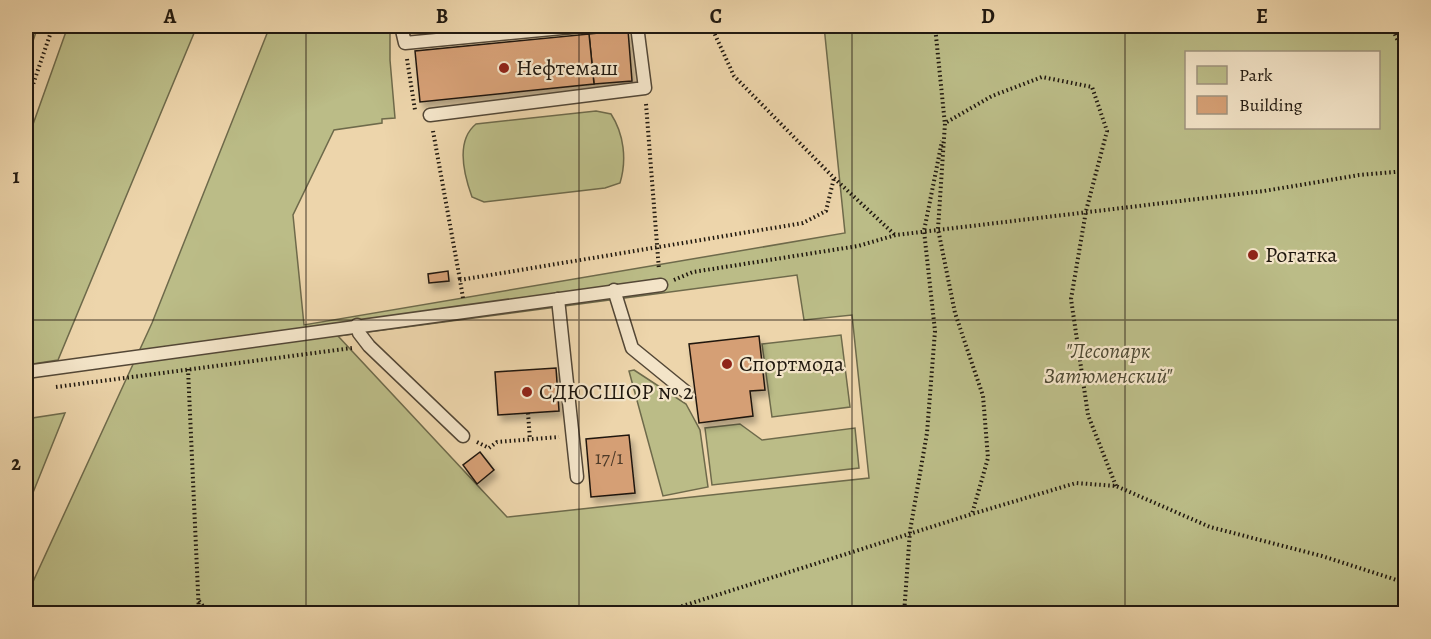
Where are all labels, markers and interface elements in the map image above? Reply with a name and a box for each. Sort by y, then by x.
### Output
text: A [163,3,177,30]
text: B [436,3,448,30]
text: C [710,3,722,30]
text: D [981,3,995,30]
text: E [1256,3,1268,30]
legend [1185,51,1380,129]
place label: Нефтемаш [516,53,618,83]
marker: Нефтемаш [497,61,511,75]
text: Park [1239,63,1273,87]
text: Building [1239,93,1303,117]
text: 1 [12,163,20,190]
place label: Рогатка [1265,240,1338,270]
marker: Рогатка [1246,248,1260,262]
park label: "Лесопарк Затюменский" [1044,336,1173,391]
place label: Спортмода [739,349,845,379]
marker: Спортмода [720,357,734,371]
place label: СДЮСШОР № 2 [539,377,694,407]
marker: СДЮСШОР № 2 [520,385,534,399]
house number: 17/1 [595,444,623,471]
text: 2 [11,450,21,477]

